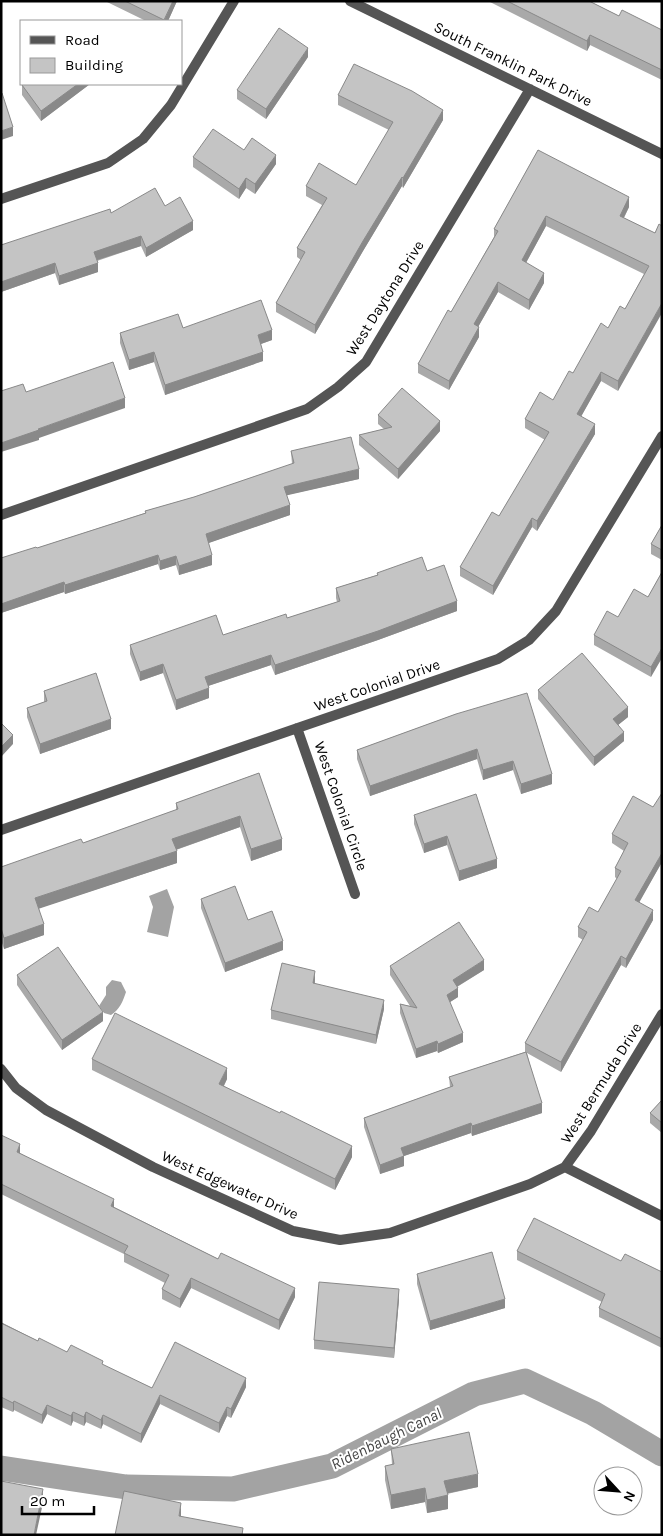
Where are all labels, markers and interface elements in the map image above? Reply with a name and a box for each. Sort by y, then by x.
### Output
street label: South Franklin Park Drive [431,18,595,110]
legend [20,20,182,85]
text: Road [65,31,100,49]
text: Building [65,56,123,74]
street label: West Daytona Drive [342,237,428,359]
street label: West Colonial Drive [312,655,442,715]
street label: West Colonial Circle [310,739,372,873]
street label: West Bermuda Drive [557,1019,645,1147]
street label: West Edgewater Drive [159,1147,301,1223]
water label: Ridenbaugh Canal [328,1403,445,1473]
north arrow [593,1466,643,1516]
scale bar [22,1484,95,1516]
text: N [619,1488,639,1505]
text: 20 m [30,1492,65,1510]

